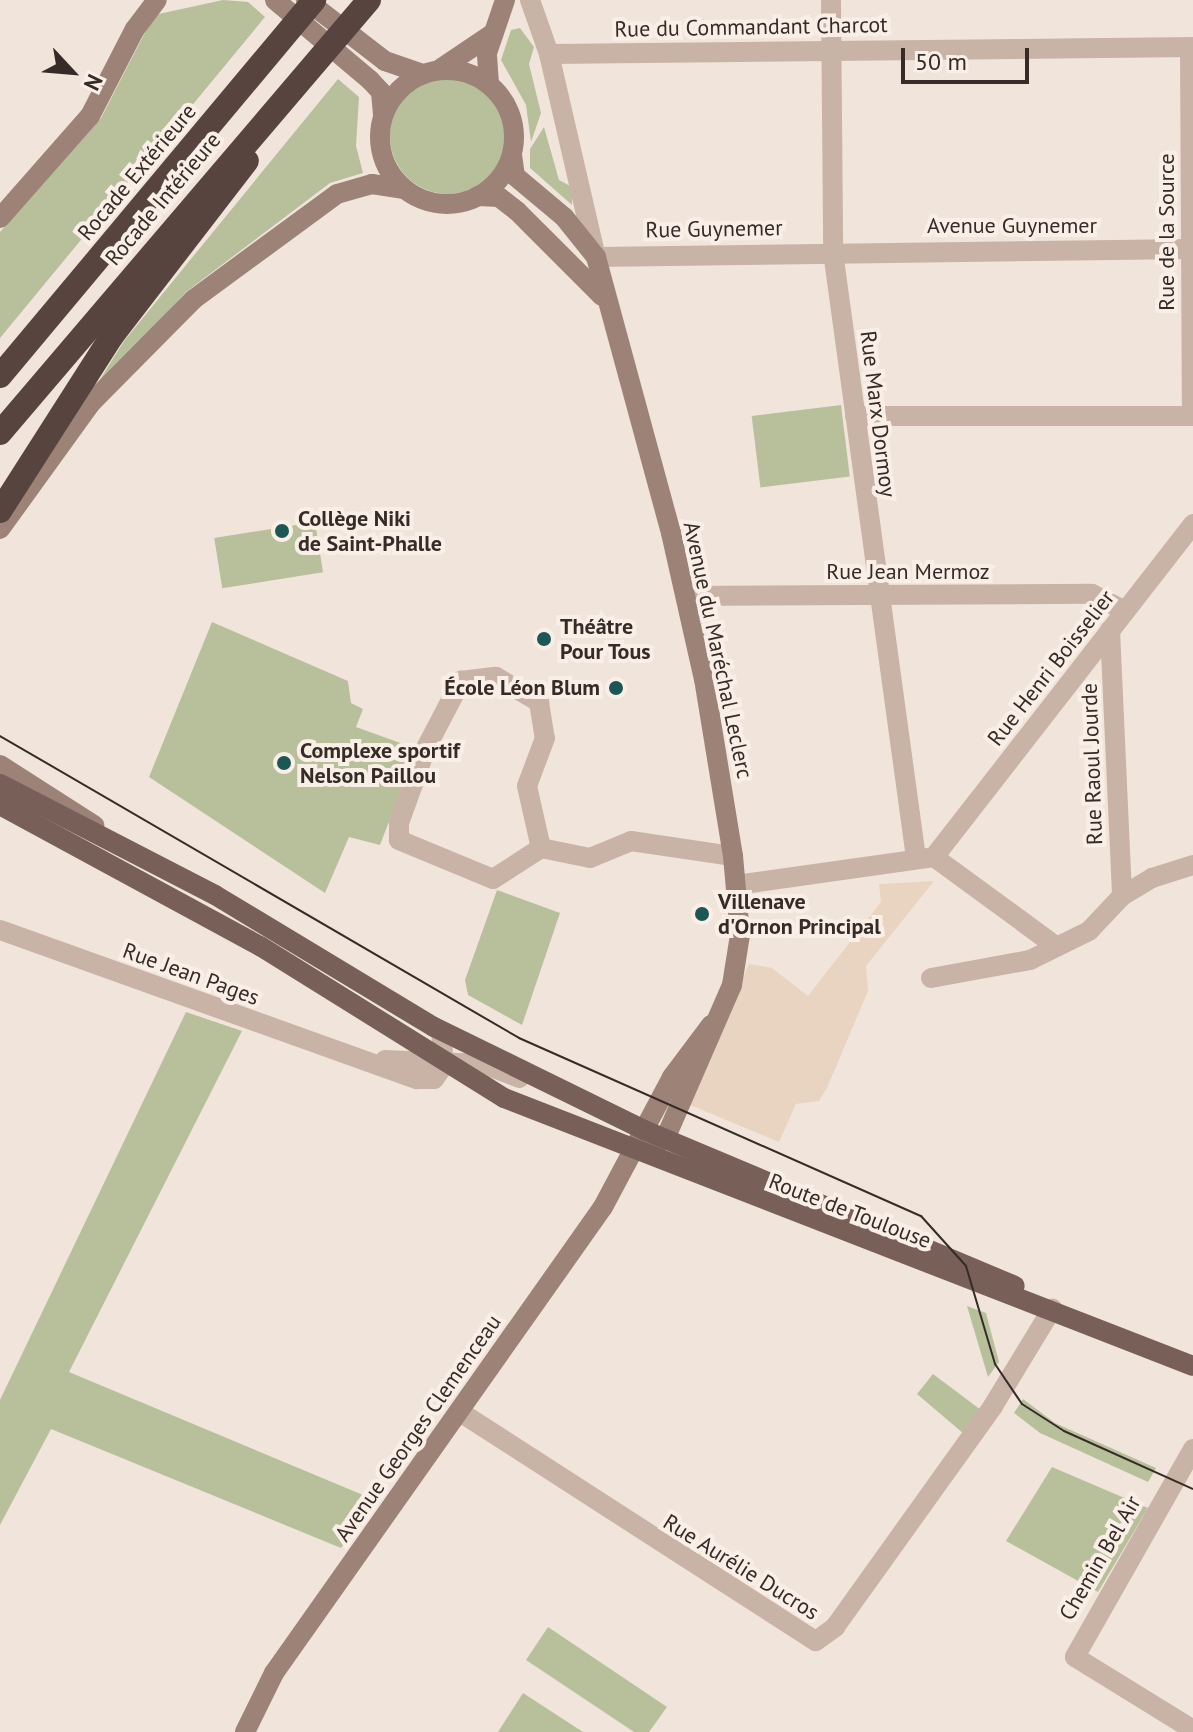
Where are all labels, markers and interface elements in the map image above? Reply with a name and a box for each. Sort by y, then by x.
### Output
street label: Rue du Commandant Charcot [614,11,888,43]
north arrow [32,32,112,112]
scale bar [905,32,1033,82]
text: 50 m [915,46,967,77]
text: N [78,70,109,95]
street label: Rocade Extérieure [72,98,202,246]
street label: Rocade Intérieure [100,127,226,271]
street label: Rue de la Source [1154,153,1180,311]
street label: Avenue Guynemer [927,213,1097,239]
street label: Rue Guynemer [645,215,783,243]
street label: Rue Marx Dormoy [855,329,901,499]
place label: Collège Niki de Saint-Phalle [298,505,442,556]
street label: Avenue du Maréchal Leclerc [678,519,758,781]
marker: Collège Niki de Saint-Phalle [273,522,291,540]
street label: Rue Jean Mermoz [826,559,990,585]
street label: Rue Henri Boisselier [982,585,1120,751]
place label: Théâtre Pour Tous [560,613,651,664]
marker: Théâtre Pour Tous [535,630,553,648]
place label: École Léon Blum [444,675,600,701]
marker: École Léon Blum [607,679,625,697]
street label: Rue Raoul Jourde [1076,683,1108,845]
place label: Complexe sportif Nelson Paillou [300,737,460,788]
marker: Complexe sportif Nelson Paillou [275,754,293,772]
place label: Villenave d'Ornon Principal [718,888,881,940]
marker: Villenave d'Ornon Principal [693,905,711,923]
street label: Rue Jean Pages [119,937,263,1011]
street label: Route de Toulouse [765,1168,935,1254]
street label: Avenue Georges Clemenceau [329,1309,507,1547]
street label: Chemin Bel Air [1054,1491,1146,1625]
street label: Rue Aurélie Ducros [658,1508,824,1626]

